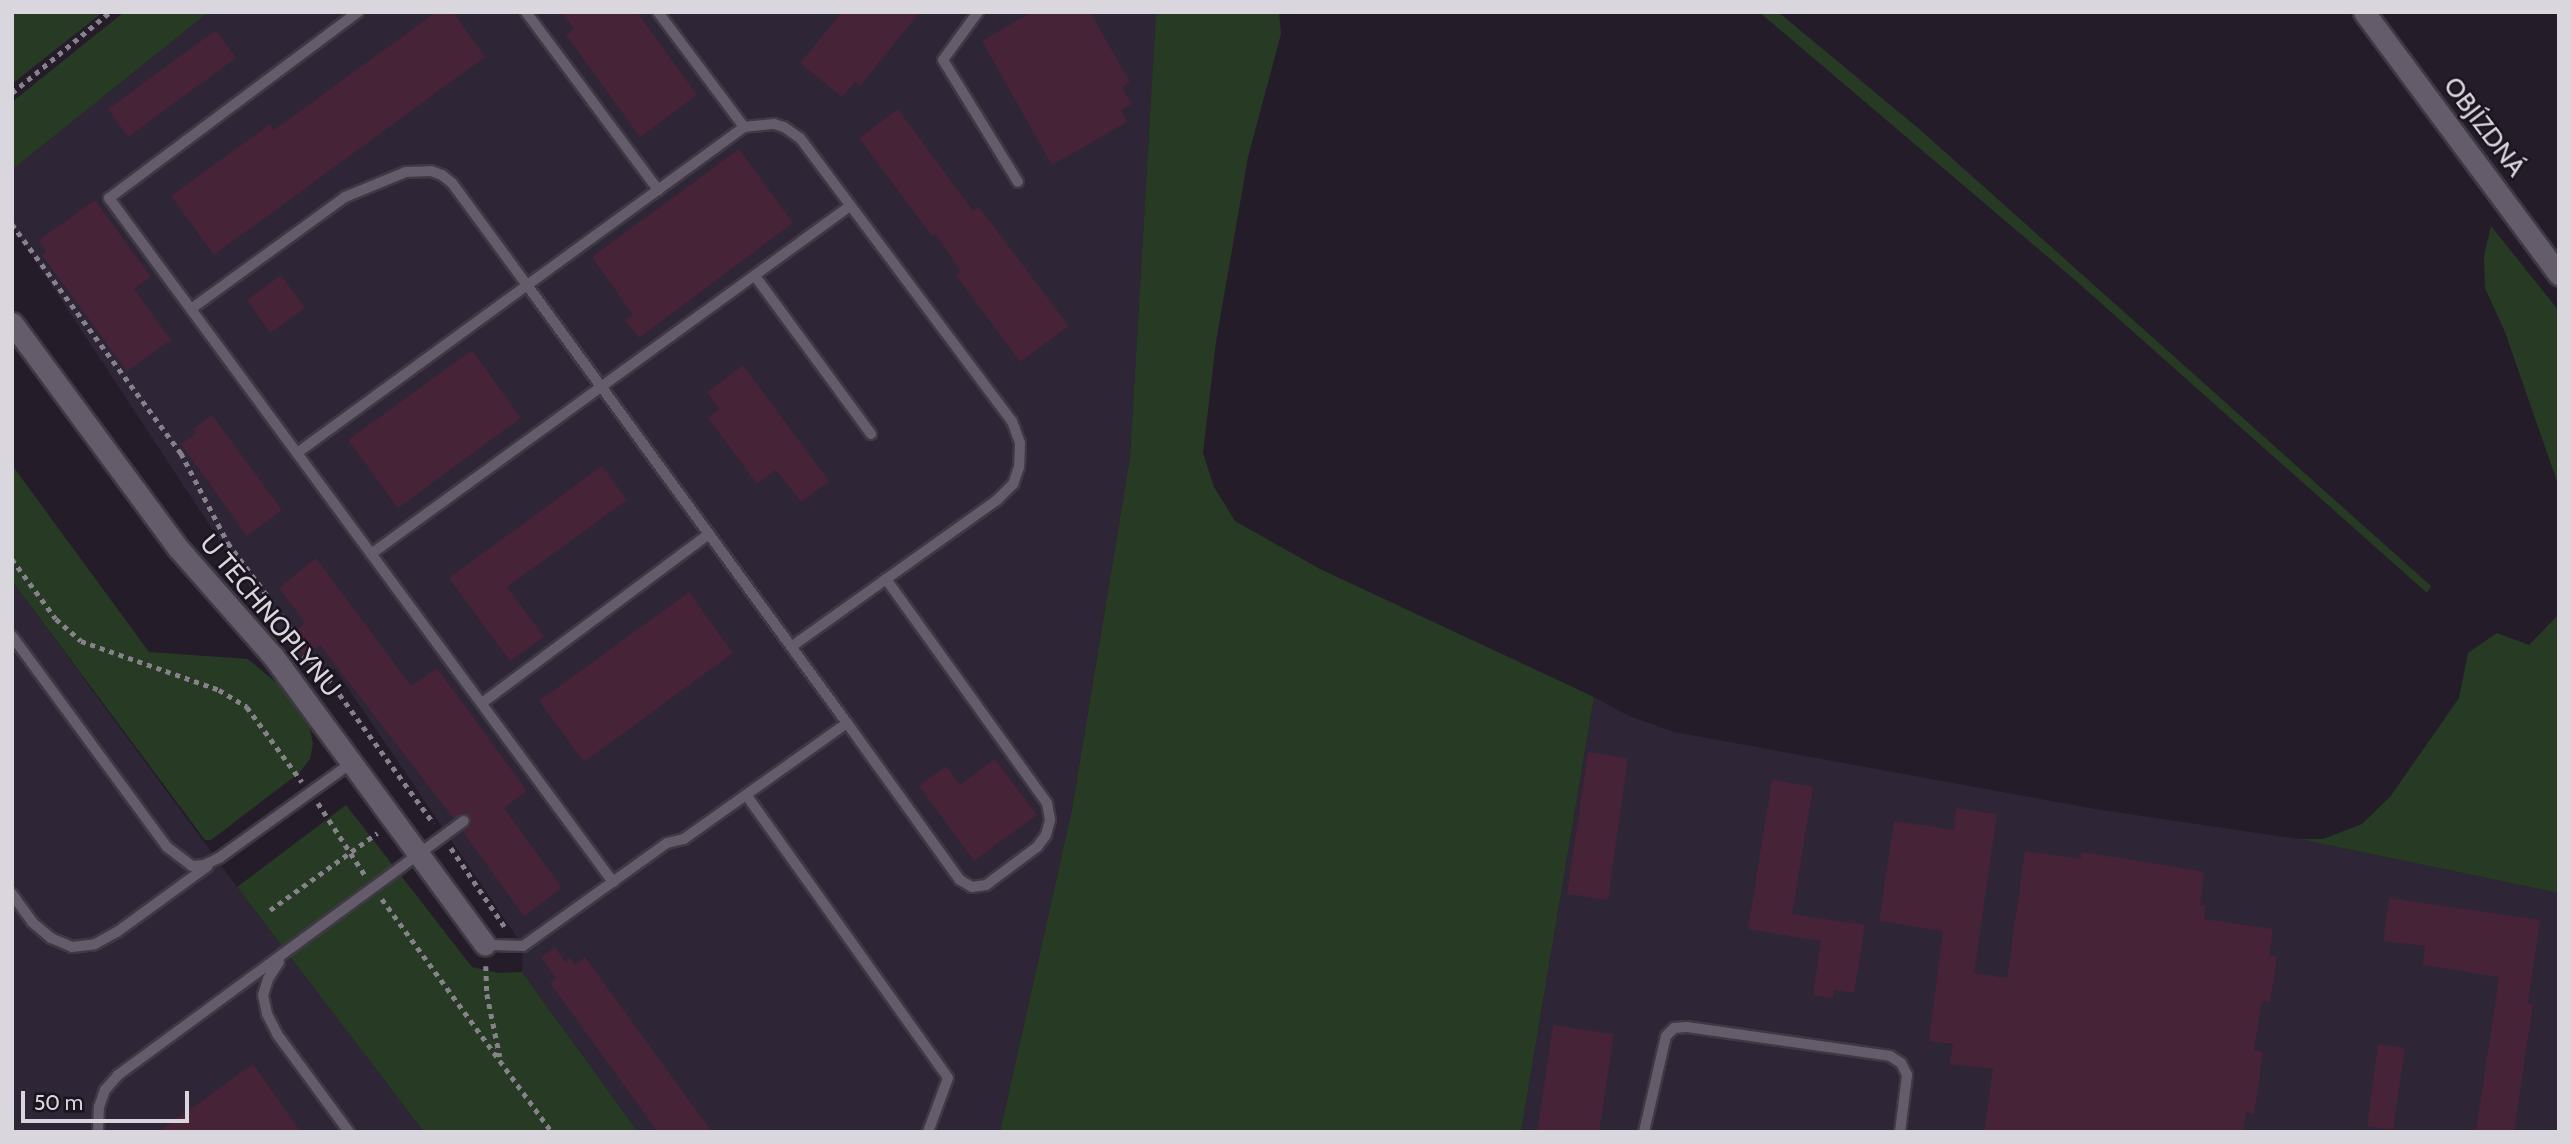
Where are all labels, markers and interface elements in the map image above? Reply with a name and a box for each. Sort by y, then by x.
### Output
street label: OBJÍZDNÁ [2437,71,2531,183]
street label: U TECHNOPLYNU [193,528,347,704]
scale bar [24,1078,192,1122]
text: 50 m [34,1090,83,1115]

